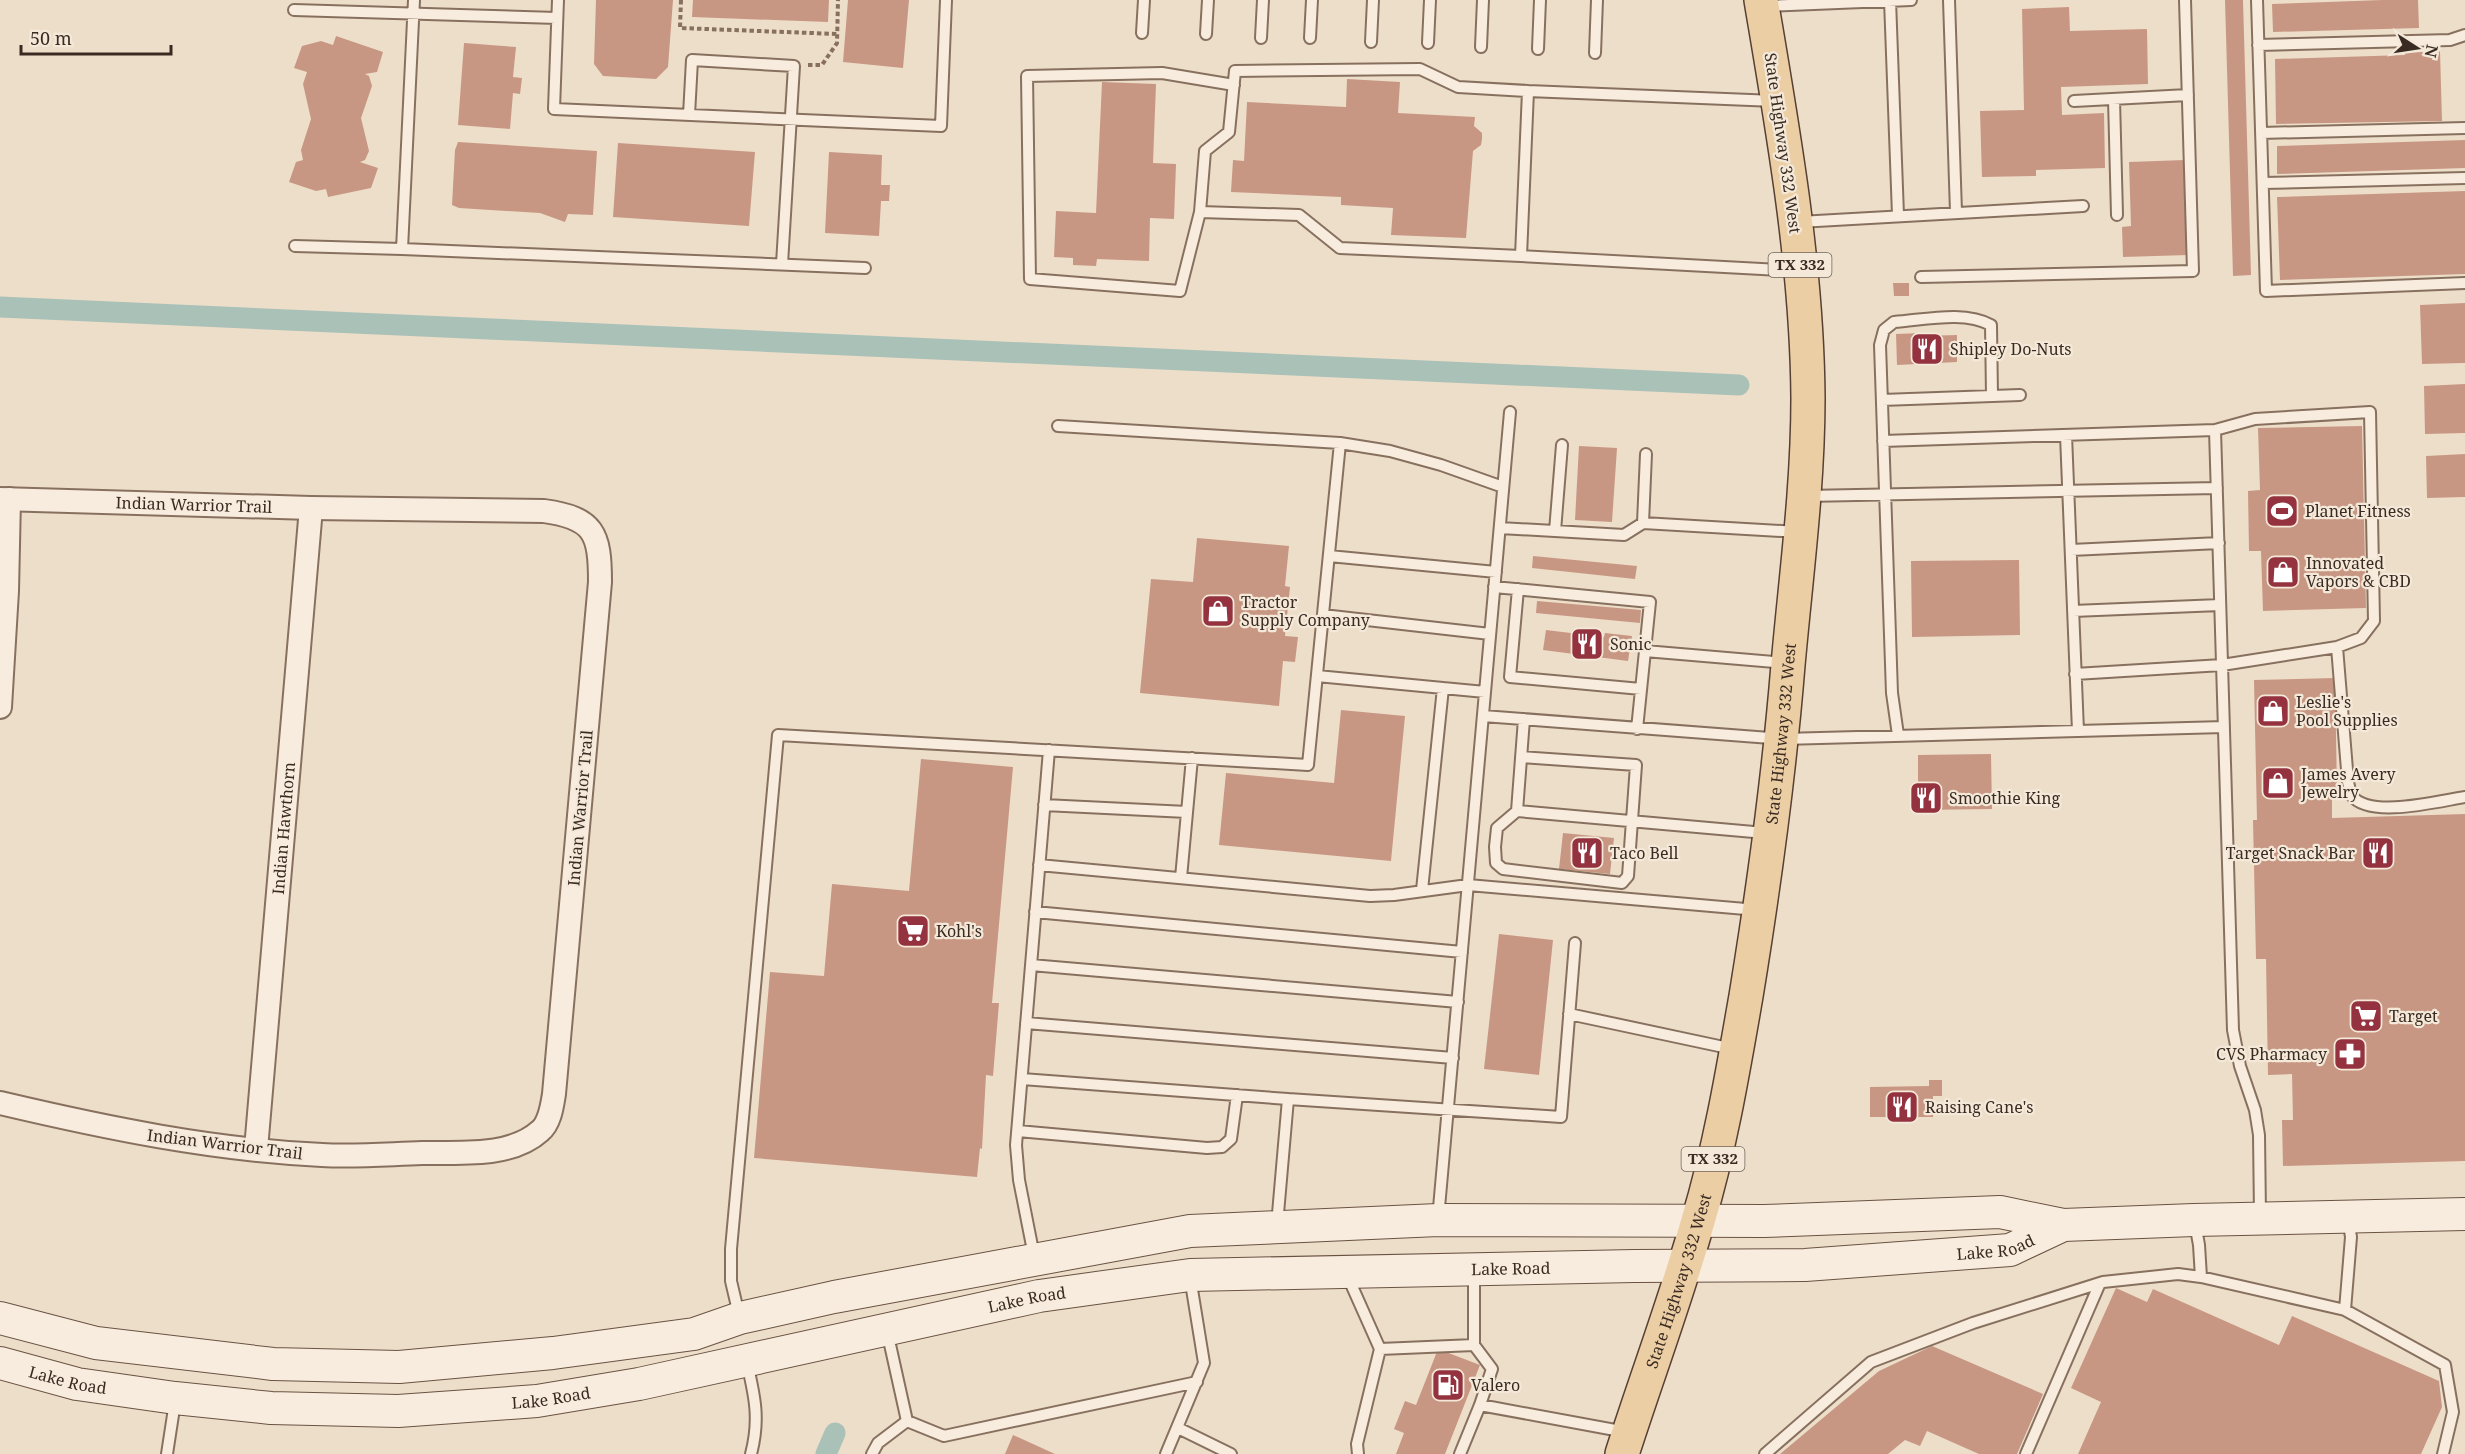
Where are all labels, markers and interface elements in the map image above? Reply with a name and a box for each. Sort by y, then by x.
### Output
scale bar [21,18,171,56]
north arrow [2387,18,2447,78]
text: 50 m [30,26,72,50]
text: N [2420,43,2444,60]
street label: State Highway 332 West [1759,51,1807,235]
road number: TX 332 [1768,253,1832,277]
restaurant icon: Shipley Do-Nuts [1909,331,1945,367]
place label: Shipley Do-Nuts [1950,338,2072,360]
street label: Indian Warrior Trail [115,491,273,518]
sports icon: Planet Fitness [2264,493,2300,529]
place label: Planet Fitness [2305,500,2411,522]
place label: Innovated Vapors & CBD [2306,552,2411,592]
shop icon: Innovated Vapors & CBD [2265,554,2301,590]
place label: Tractor Supply Company [1241,591,1371,631]
shop icon: Tractor Supply Company [1200,593,1236,629]
restaurant icon: Sonic [1569,626,1605,662]
place label: Sonic [1610,633,1651,655]
street label: State Highway 332 West [1760,642,1801,826]
place label: Leslie's Pool Supplies [2296,691,2398,731]
shop icon: Leslie's Pool Supplies [2255,693,2291,729]
street label: Indian Warrior Trail [562,729,598,887]
street label: Indian Hawthorn [267,761,300,895]
place label: James Avery Jewelry [2300,763,2396,803]
shop icon: James Avery Jewelry [2260,765,2296,801]
restaurant icon: Smoothie King [1908,780,1944,816]
place label: Smoothie King [1949,787,2061,809]
restaurant icon: Taco Bell [1569,835,1605,871]
restaurant icon: Target Snack Bar [2360,835,2396,871]
place label: Taco Bell [1610,842,1679,864]
place label: Target Snack Bar [2226,842,2355,864]
supermarket icon: Kohl's [895,913,931,949]
place label: Kohl's [936,920,982,942]
supermarket icon: Target [2348,998,2384,1034]
place label: Target [2389,1005,2438,1027]
pharmacy icon: CVS Pharmacy [2332,1036,2368,1072]
place label: CVS Pharmacy [2216,1043,2328,1065]
restaurant icon: Raising Cane's [1884,1089,1920,1125]
place label: Raising Cane's [1925,1096,2034,1118]
street label: Indian Warrior Trail [146,1124,304,1164]
road number: TX 332 [1682,1147,1744,1171]
street label: State Highway 332 West [1640,1191,1716,1371]
street label: Lake Road [1956,1229,2038,1265]
street label: Lake Road [1471,1257,1551,1280]
street label: Lake Road [985,1281,1067,1318]
street label: Lake Road [26,1360,108,1399]
fuel station icon: Valero [1430,1367,1466,1403]
place label: Valero [1471,1374,1520,1396]
street label: Lake Road [511,1381,592,1414]

